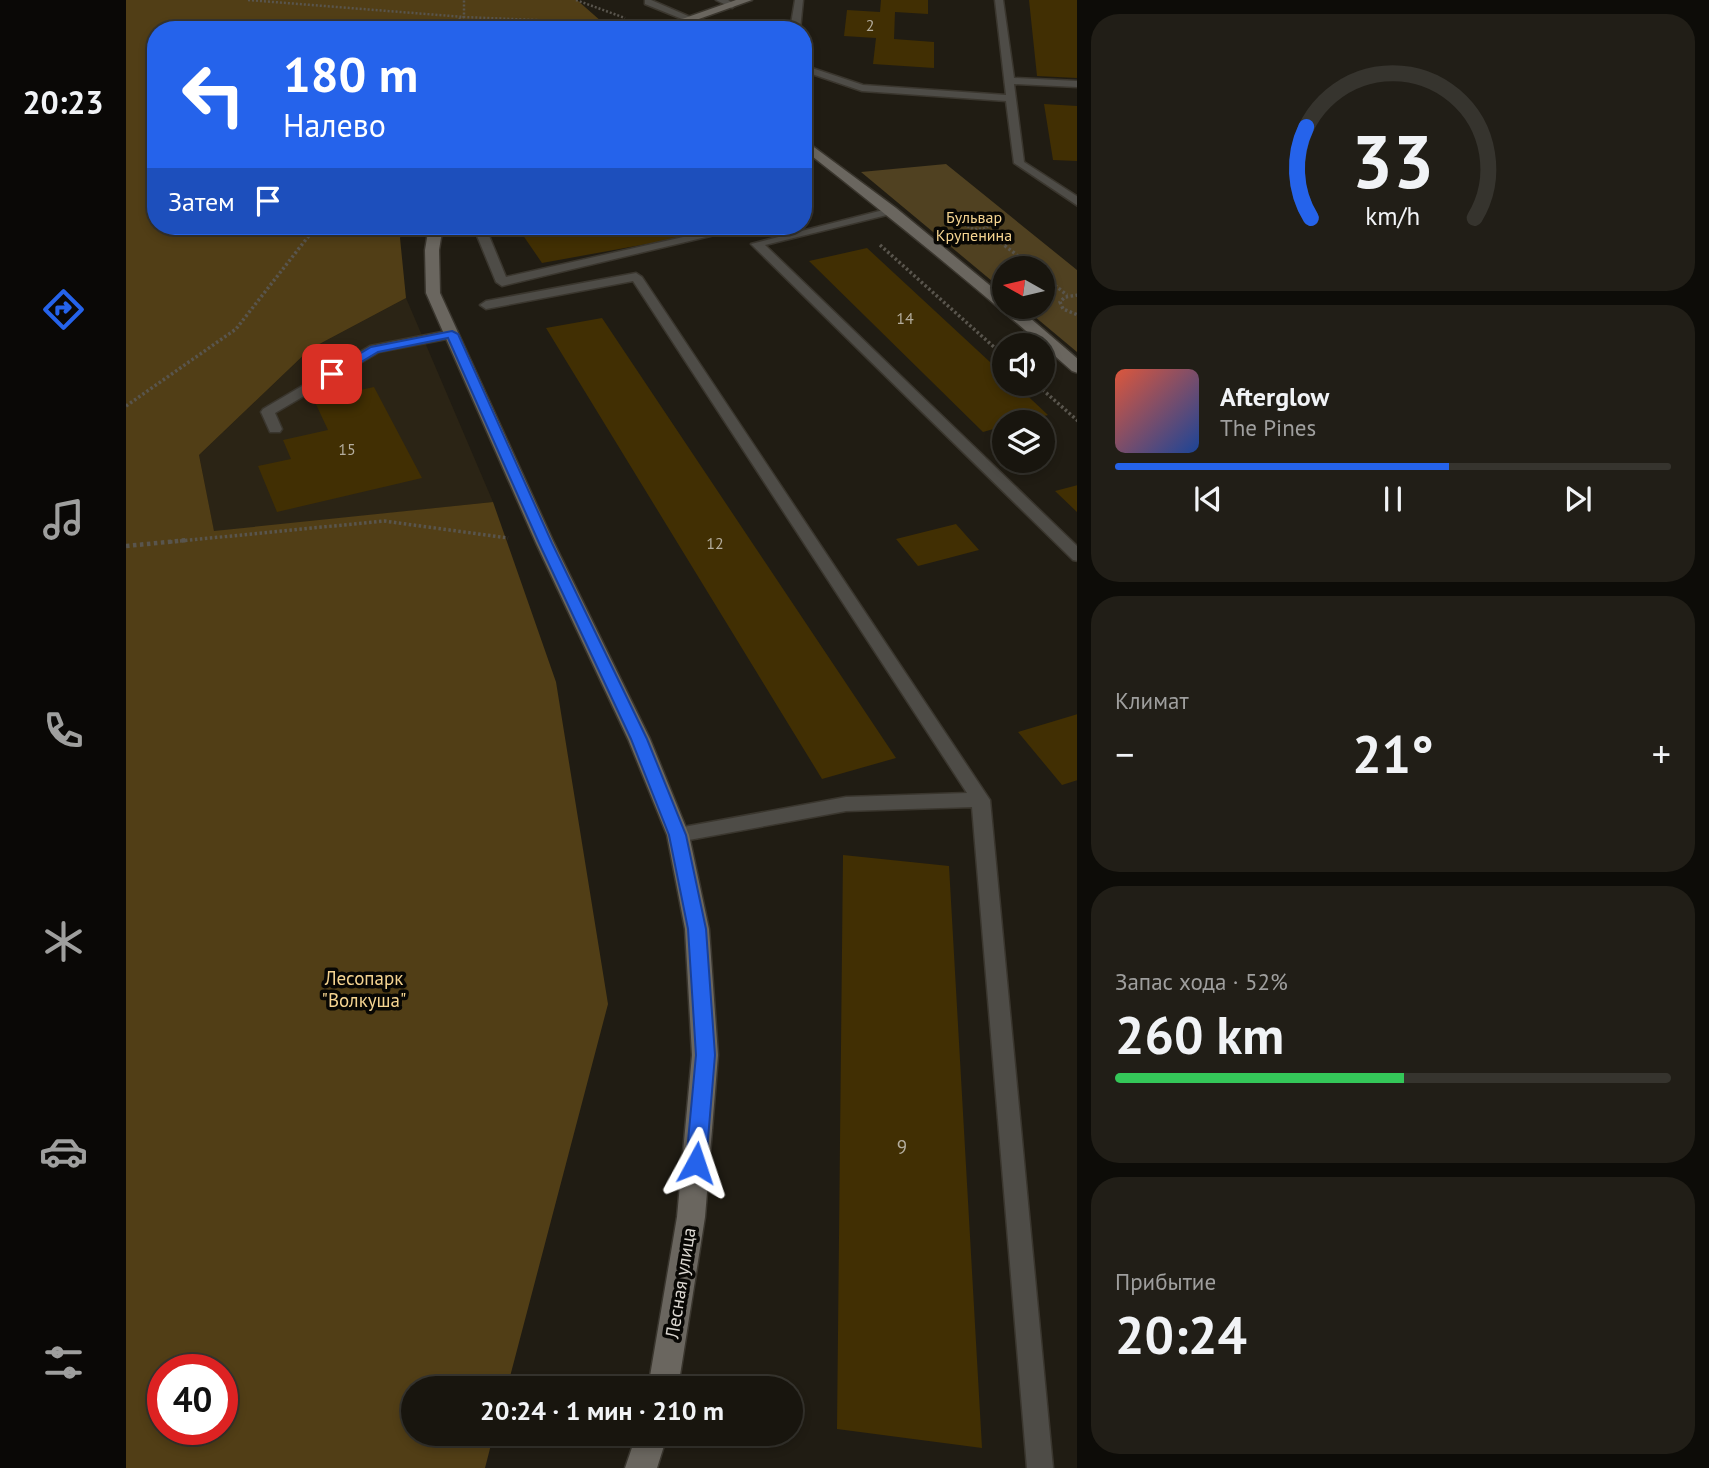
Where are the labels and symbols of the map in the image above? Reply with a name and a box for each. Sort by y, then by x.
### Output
house number: 2 [866,15,874,35]
park label: Бульвар Крупенина [936,207,1012,245]
north arrow [992,256,1055,318]
house number: 14 [896,308,914,328]
pin [302,344,362,404]
house number: 15 [338,439,356,459]
house number: 12 [706,533,724,553]
park label: Лесопарк "Волкуша" [322,966,406,1012]
position arrow [659,1126,733,1200]
house number: 9 [897,1135,907,1159]
street label: Лесная улица [659,1226,701,1341]
speed limit sign: 40 [147,1354,238,1445]

